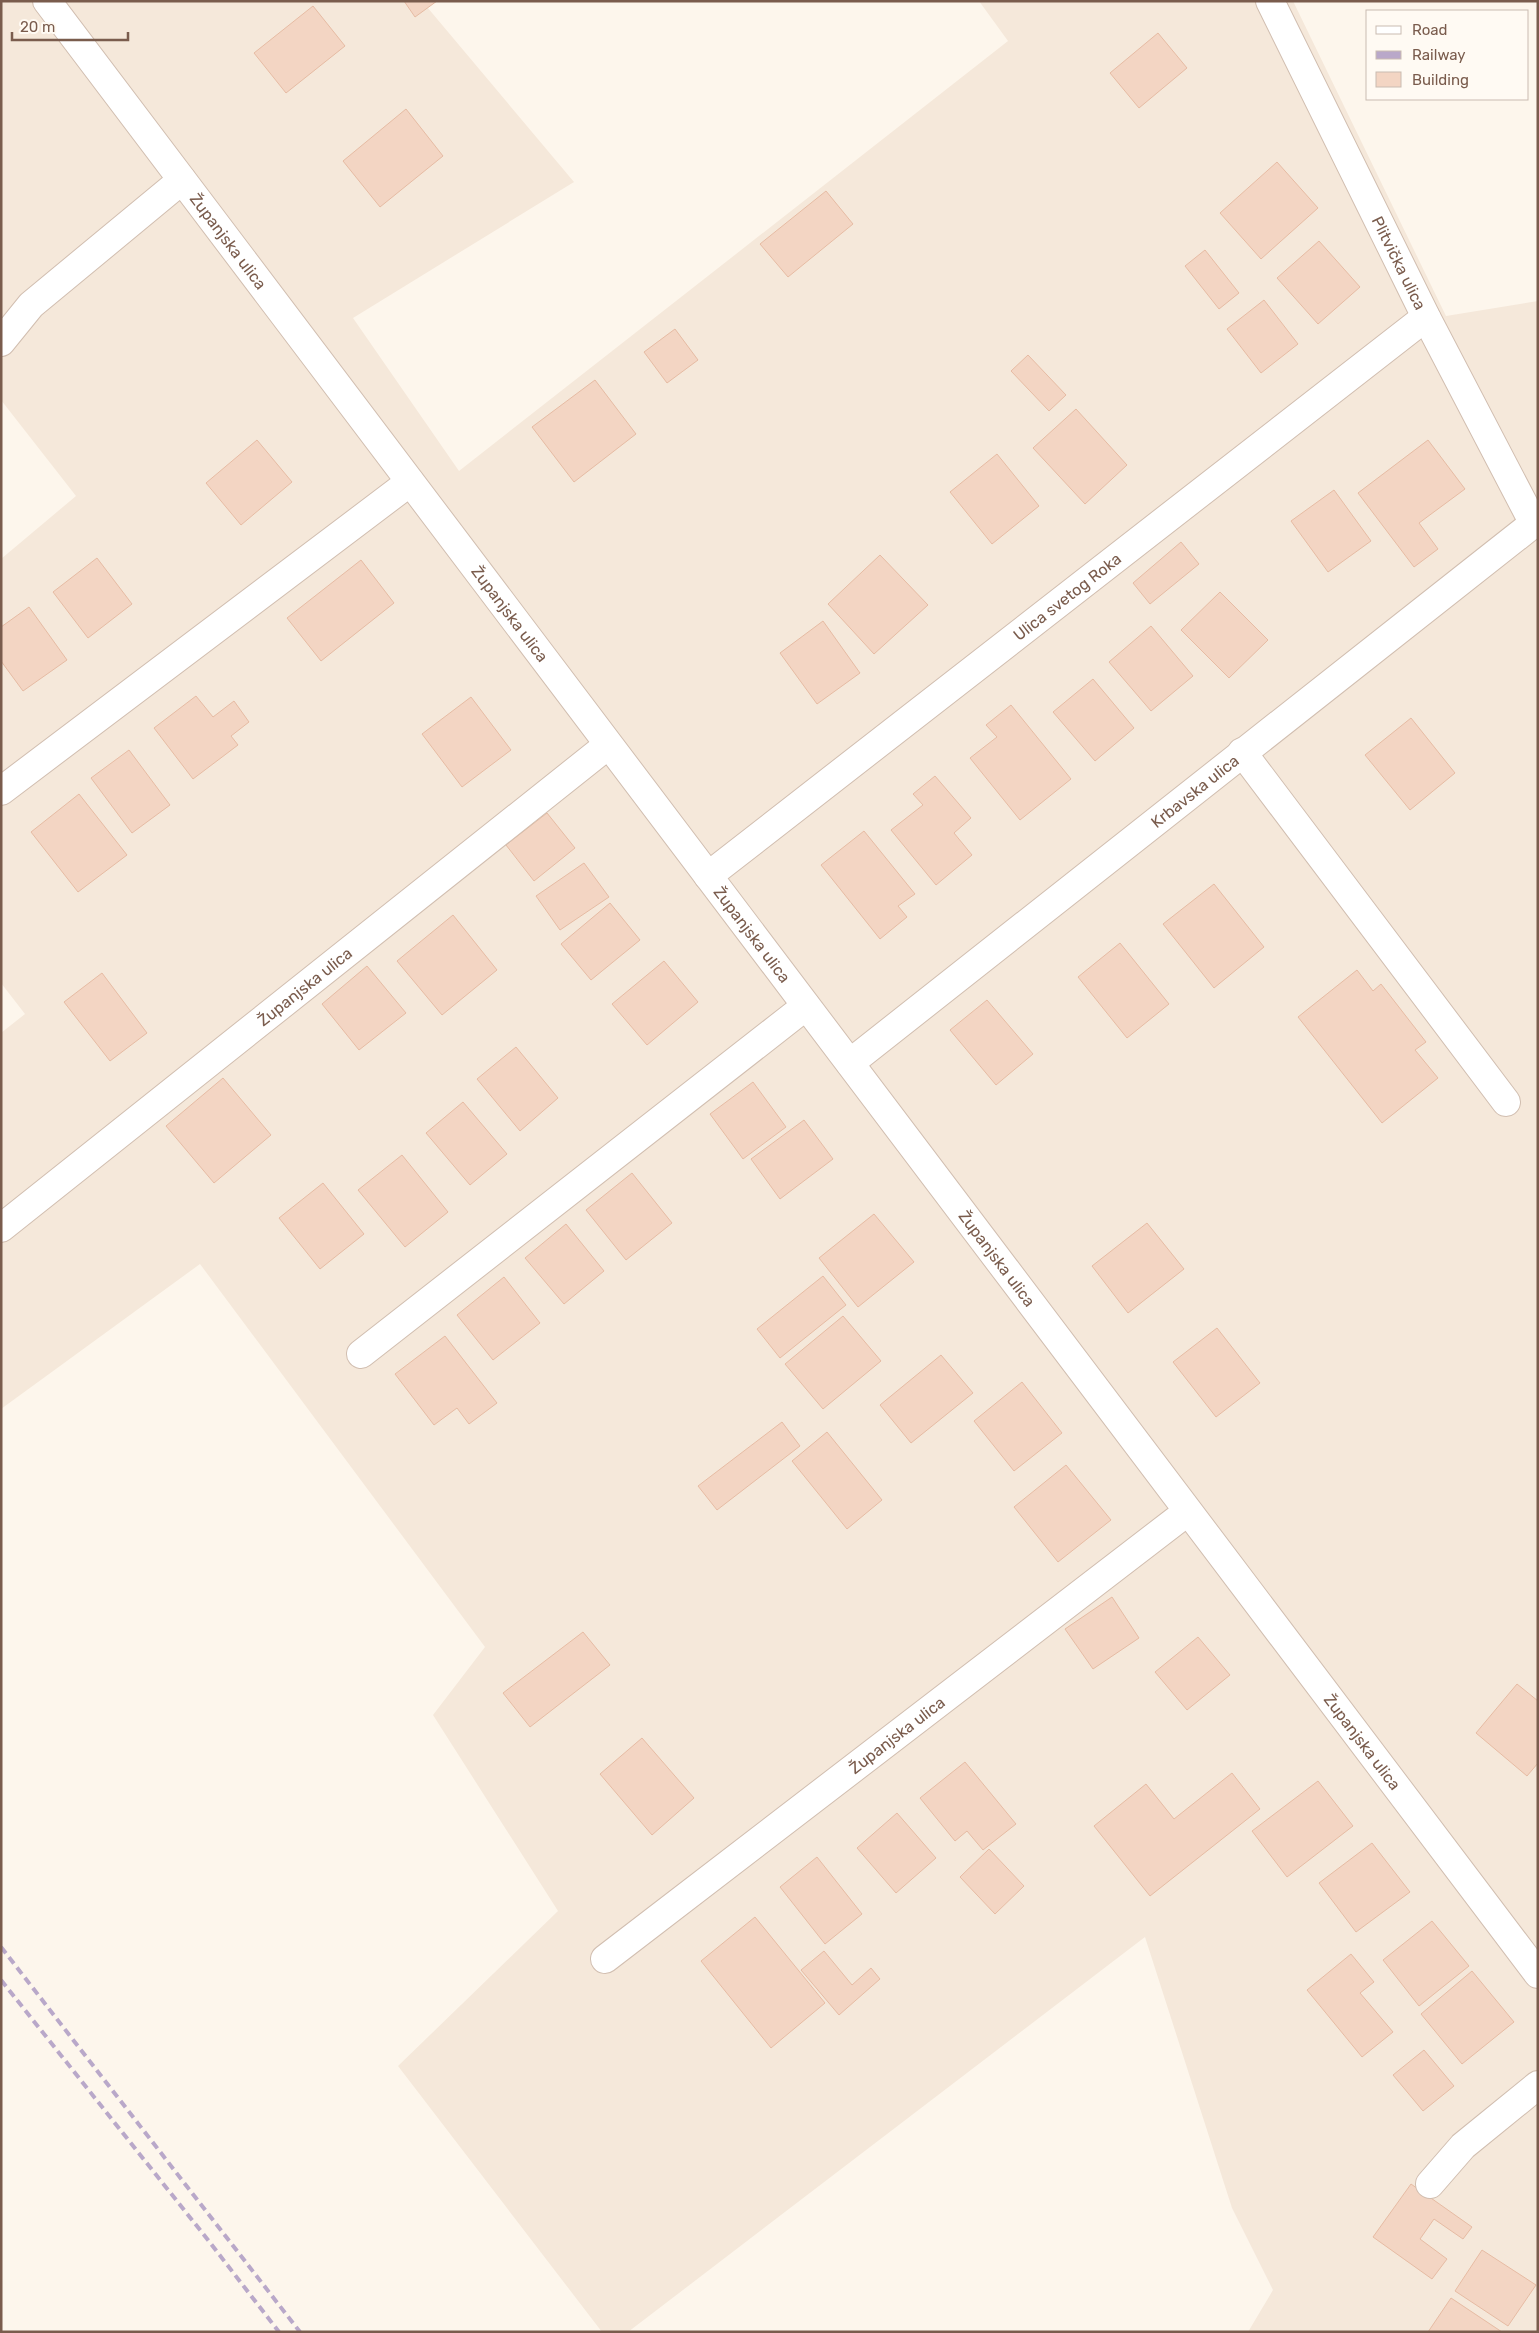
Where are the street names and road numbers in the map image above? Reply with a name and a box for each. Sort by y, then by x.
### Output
street label: Županjska ulica [186,190,270,293]
street label: Plitvička ulica [1368,213,1430,313]
street label: Ulica svetog Roka [1010,549,1125,645]
street label: Županjska ulica [467,562,552,666]
street label: Krbavska ulica [1147,751,1243,832]
street label: Županjska ulica [710,883,794,986]
street label: Županjska ulica [254,943,356,1030]
street label: Županjska ulica [954,1207,1039,1310]
street label: Županjska ulica [1320,1690,1404,1794]
street label: Županjska ulica [846,1693,949,1778]

